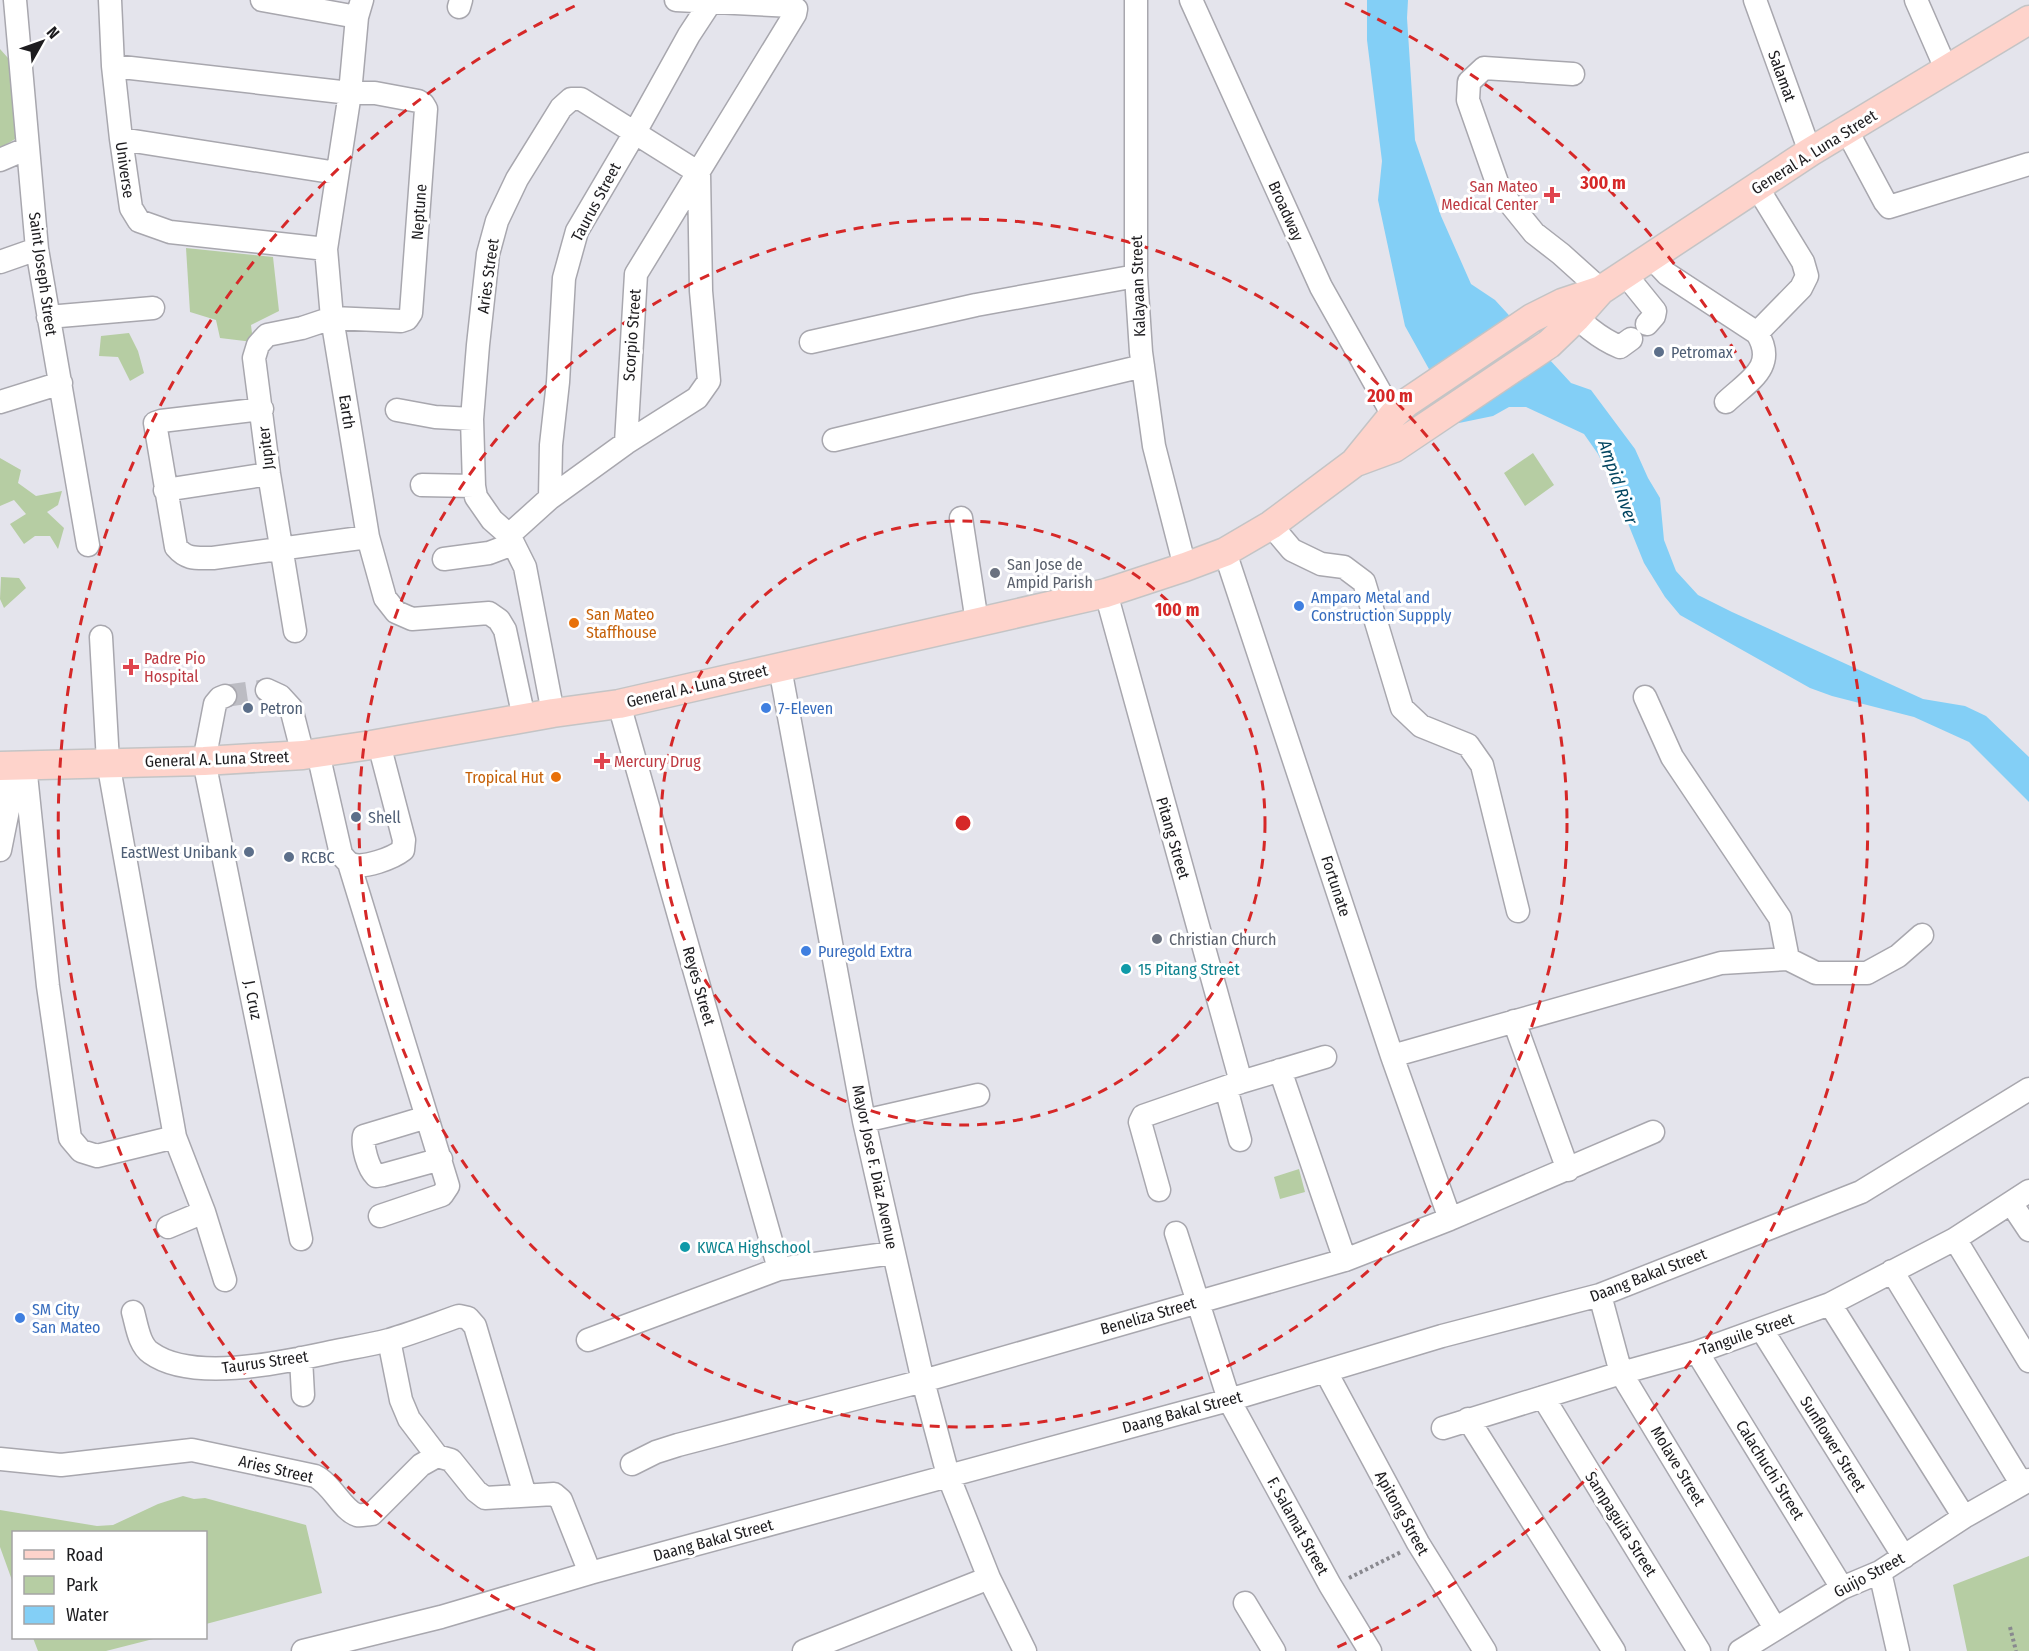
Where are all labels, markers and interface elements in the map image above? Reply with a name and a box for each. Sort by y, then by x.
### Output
north arrow [12,12,72,72]
text: N [43,23,63,42]
street label: Salamat [1764,48,1800,105]
street label: General A. Luna Street [1748,105,1881,198]
street label: Universe [112,140,138,200]
street label: Taurus Street [567,159,625,245]
text: 300 m [1579,172,1626,194]
place label: San Mateo Medical Center [1441,177,1538,214]
street label: Broadway [1264,178,1308,245]
street label: Neptune [408,183,430,241]
marker: San Mateo Medical Center [1543,186,1561,204]
street label: Saint Joseph Street [25,211,61,338]
street label: Kalayaan Street [1127,234,1149,337]
street label: Aries Street [473,236,503,315]
street label: Scorpio Street [619,287,645,382]
place label: Petromax [1671,343,1733,362]
marker: Petromax [1652,345,1666,359]
text: 200 m [1366,385,1413,407]
street label: Earth [335,394,359,430]
street label: Jupiter [254,425,278,471]
water label: Ampid River [1593,436,1643,528]
place label: San Jose de Ampid Parish [1007,555,1093,592]
marker: San Jose de Ampid Parish [988,566,1002,580]
place label: Amparo Metal and Construction Suppply [1311,588,1452,625]
text: 100 m [1155,599,1199,621]
marker: Amparo Metal and Construction Suppply [1292,599,1306,613]
place label: San Mateo Staffhouse [586,605,657,642]
marker: San Mateo Staffhouse [567,616,581,630]
place label: Padre Pio Hospital [144,649,206,686]
marker: Padre Pio Hospital [122,658,140,676]
street label: General A. Luna Street [625,660,770,711]
place label: Petron [260,699,303,718]
place label: 7-Eleven [778,699,833,718]
marker: Petron [241,701,255,715]
marker: 7-Eleven [759,701,773,715]
street label: General A. Luna Street [145,747,290,771]
place label: Mercury Drug [614,752,701,771]
marker: Mercury Drug [595,754,609,768]
place label: Tropical Hut [465,768,545,787]
marker: Tropical Hut [549,770,563,784]
street label: Pitang Street [1152,795,1194,882]
place label: Shell [368,808,401,827]
marker: Shell [349,810,363,824]
centre of rings [953,813,973,833]
place label: EastWest Unibank [120,843,238,862]
marker: EastWest Unibank [242,845,256,859]
place label: RCBC [301,848,335,867]
marker: RCBC [282,850,296,864]
street label: Fortunate [1317,853,1355,919]
place label: Christian Church [1169,930,1276,949]
marker: Christian Church [1150,932,1164,946]
place label: Puregold Extra [818,942,912,961]
street label: Reyes Street [679,944,720,1028]
marker: Puregold Extra [799,944,813,958]
place label: 15 Pitang Street [1138,960,1241,979]
marker: 15 Pitang Street [1119,962,1133,976]
street label: J. Cruz [240,979,266,1021]
street label: Mayor Jose F. Diaz Avenue [848,1083,902,1251]
place label: KWCA Highschool [697,1238,811,1257]
marker: KWCA Highschool [678,1240,692,1254]
street label: Daang Bakal Street [1587,1244,1710,1306]
street label: Beneliza Street [1098,1293,1199,1339]
place label: SM City San Mateo [32,1300,101,1337]
street label: Tanguile Street [1698,1309,1797,1359]
marker: SM City San Mateo [13,1311,27,1325]
street label: Taurus Street [221,1346,310,1377]
street label: Daang Bakal Street [1120,1387,1245,1437]
street label: Sunflower Street [1796,1393,1870,1496]
street label: Calachuchi Street [1732,1417,1809,1524]
street label: Molave Street [1647,1423,1710,1510]
street label: Aries Street [237,1451,316,1487]
street label: Apitong Street [1371,1468,1433,1559]
street label: Sampaguita Street [1581,1468,1661,1581]
street label: F. Salamat Street [1263,1474,1333,1579]
street label: Daang Bakal Street [651,1515,776,1565]
legend [12,1531,207,1639]
text: Road [66,1544,103,1566]
street label: Guijo Street [1830,1548,1908,1601]
text: Park [66,1574,99,1596]
text: Water [66,1604,109,1626]

